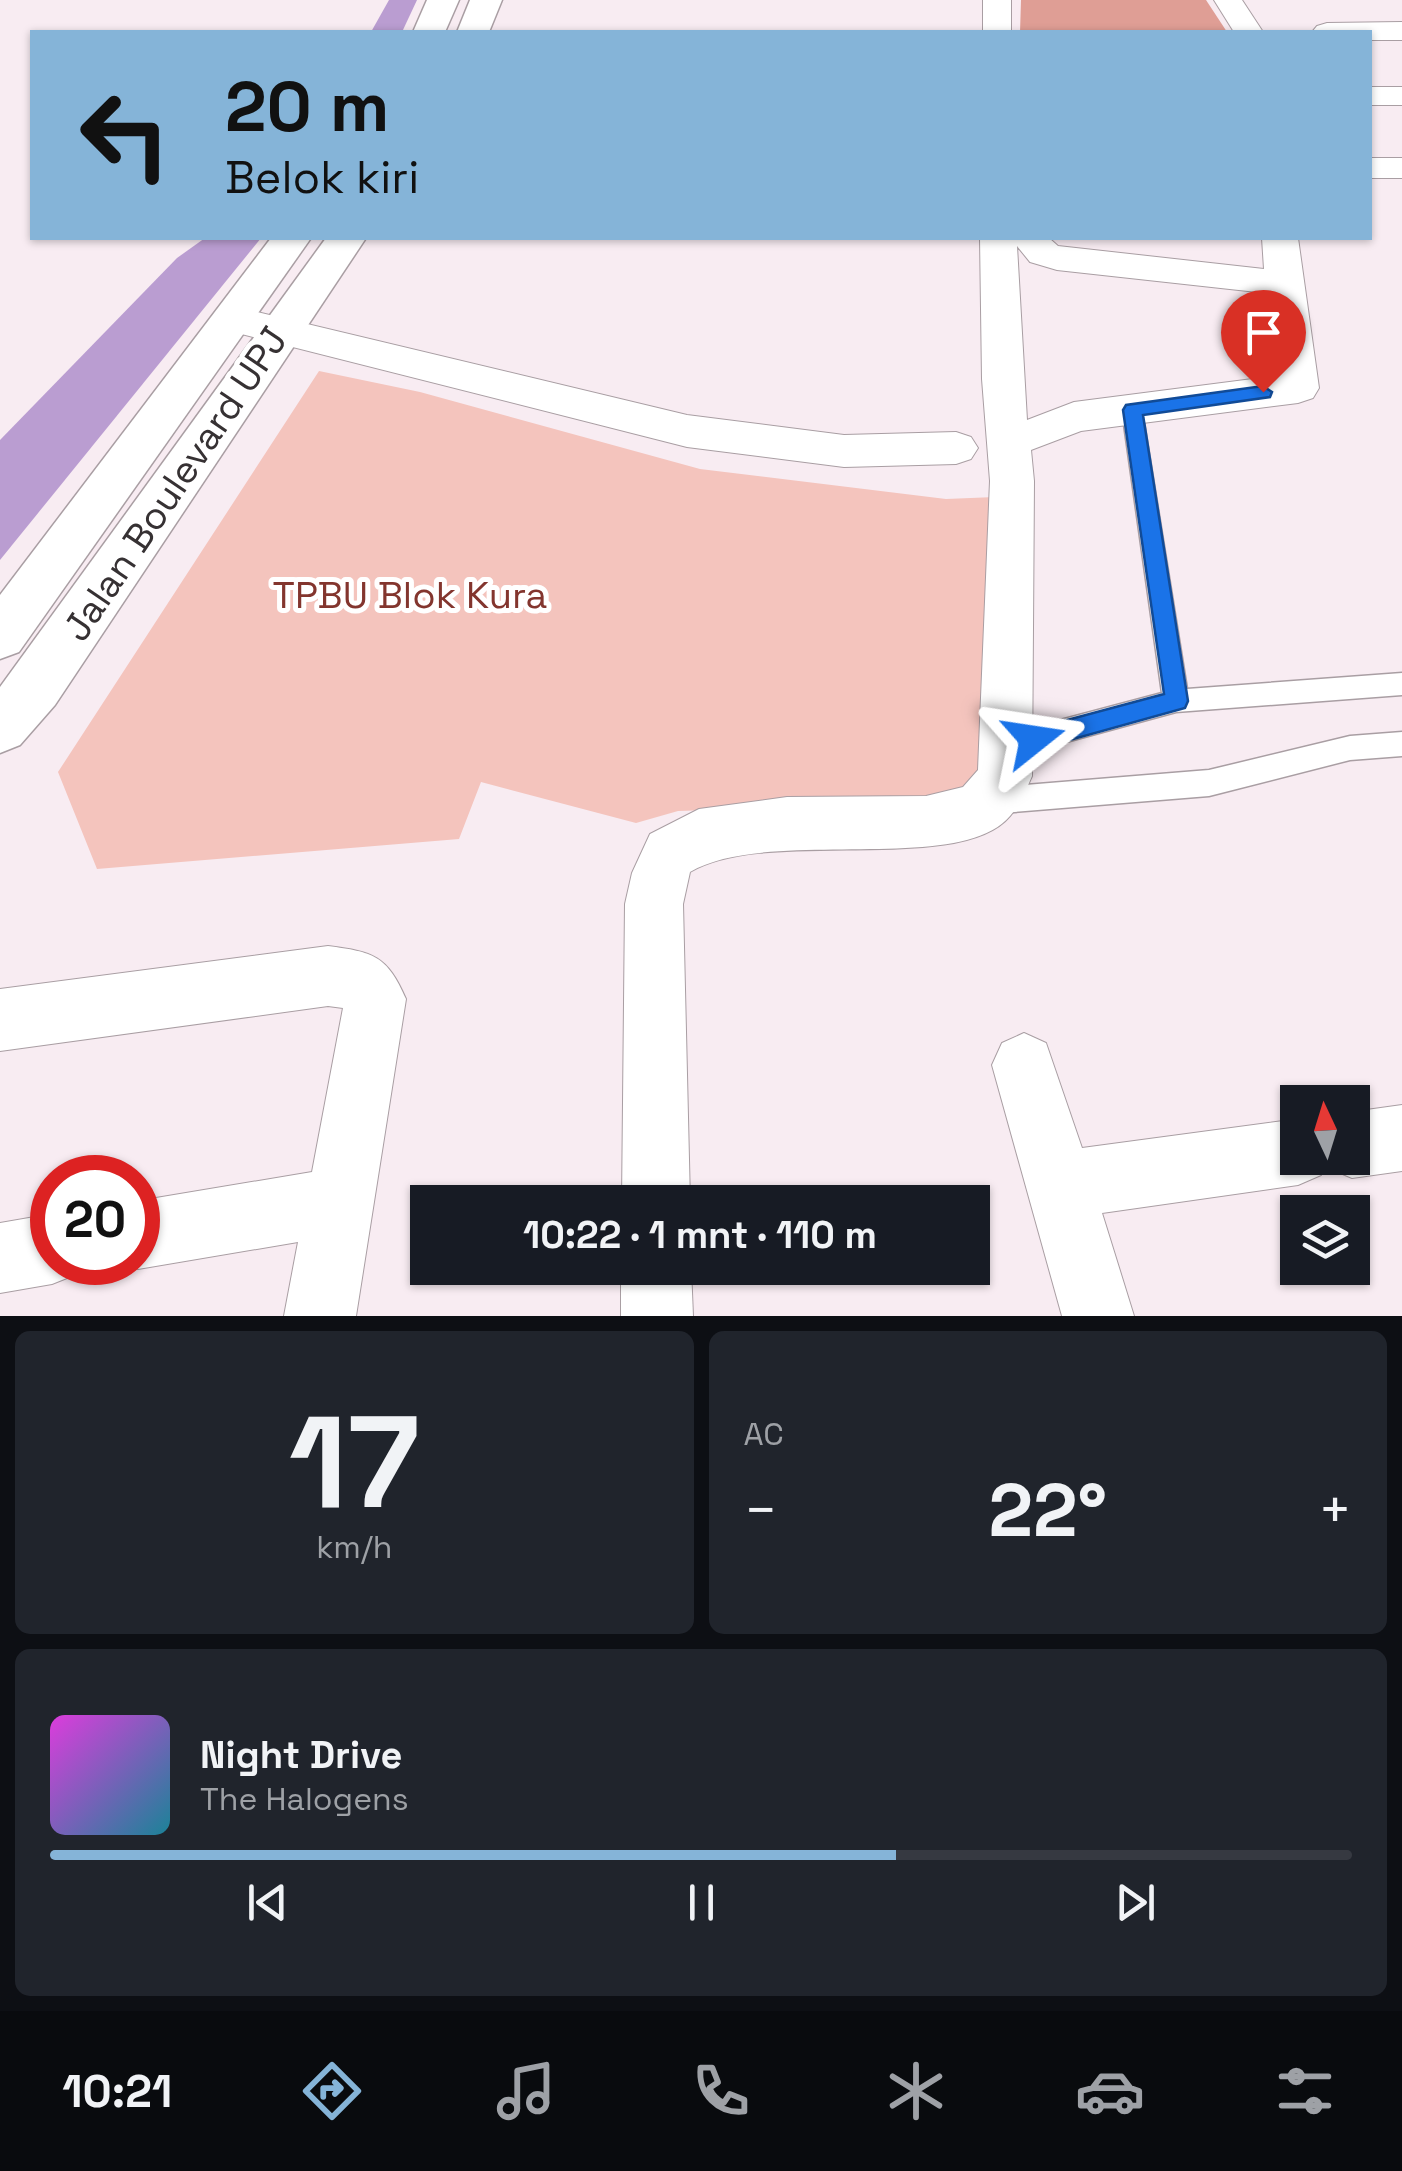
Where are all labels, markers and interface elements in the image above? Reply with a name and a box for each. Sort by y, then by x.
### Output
text: 20 m [225,62,390,151]
icon: left [60,70,190,200]
text: Belok kiri [225,149,419,206]
pin [1221,290,1306,393]
icon: arrive [1236,305,1291,360]
street label: Jalan Boulevard UPJ [52,318,298,650]
park label: TPBU Blok Kura [273,571,547,619]
position arrow [982,687,1086,791]
north arrow [1280,1085,1370,1175]
map controls [1280,1085,1370,1285]
speed limit sign: 20 [30,1155,160,1285]
button: layers [1280,1195,1370,1285]
text: 10:22 · 1 mnt · 110 m [523,1211,877,1259]
text: 17 [289,1379,420,1545]
text: AC [744,1414,784,1454]
text: 22° [988,1462,1107,1558]
text: − [744,1475,778,1545]
text: + [1318,1475,1352,1545]
text: km/h [316,1527,392,1567]
text: Night Drive [200,1731,402,1779]
text: The Halogens [200,1779,409,1819]
icon: previous [240,1875,295,1930]
icon: pause [674,1875,729,1930]
icon: next [1108,1875,1163,1930]
icon: directions [297,2056,367,2126]
icon: music [491,2056,561,2126]
icon: phone [686,2056,756,2126]
icon: climate [881,2056,951,2126]
icon: car [1075,2056,1145,2126]
icon: filters [1270,2056,1340,2126]
text: 10:21 [62,2063,172,2120]

